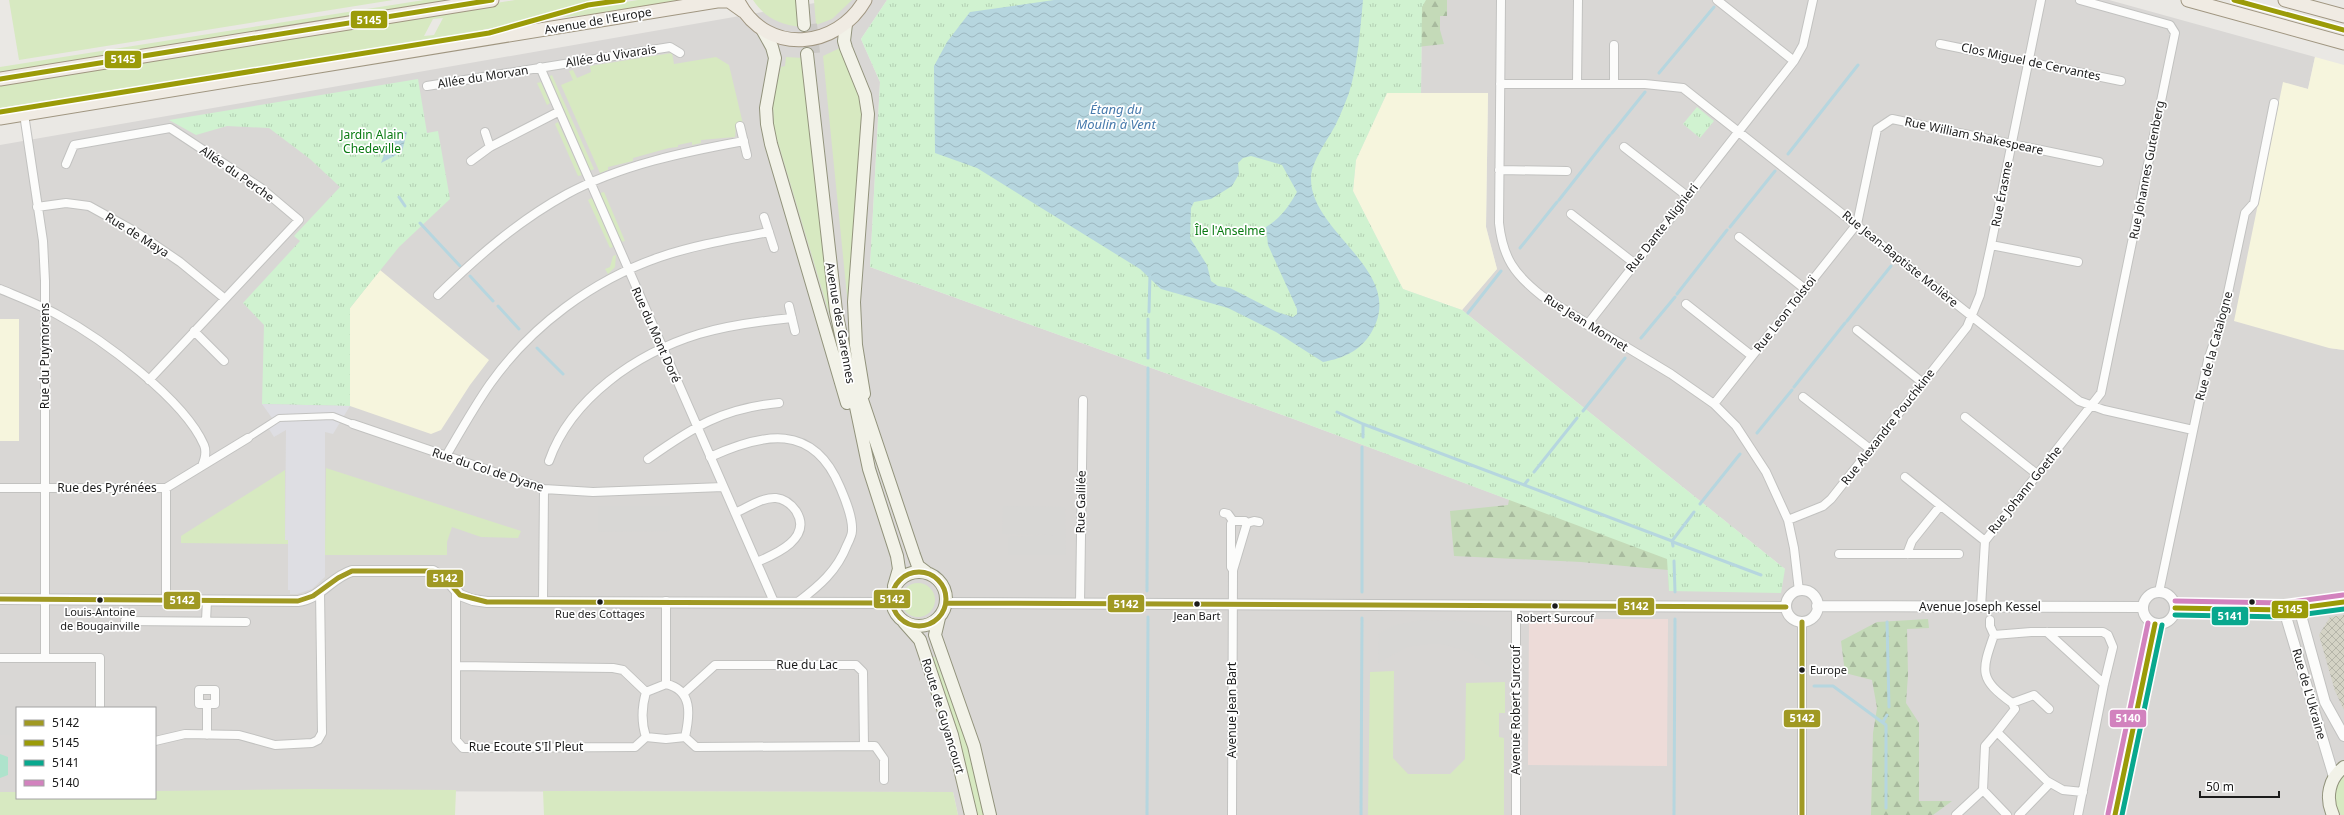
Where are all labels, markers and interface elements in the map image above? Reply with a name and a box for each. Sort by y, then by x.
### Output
street label: Avenue de l'Europe [543,3,653,38]
line badge: 5145 [350,10,388,29]
text: 5145 [356,12,382,27]
street label: Clos Miguel de Cervantes [1960,38,2103,85]
street label: Allée du Vivarais [564,40,658,71]
line badge: 5145 [104,50,142,69]
text: 5145 [110,51,136,66]
street label: Allée du Morvan [436,61,530,92]
street label: Rue Johannes Gutenberg [2125,99,2168,241]
water label: Étang du Moulin à Vent [1076,100,1156,133]
street label: Rue William Shakespeare [1903,112,2045,159]
park label: Jardin Alain Chedeville [339,126,404,157]
street label: Allée du Perche [197,142,278,206]
street label: Rue Érasme [1987,159,2016,228]
street label: Rue Dante Alighieri [1622,180,1702,276]
street label: Rue Jean-Baptiste Molière [1839,206,1962,311]
street label: Rue de Maya [102,208,173,261]
park label: Île l'Anselme [1195,222,1266,239]
street label: Avenue des Garennes [821,261,860,385]
street label: Rue Leon Tolstoï [1750,271,1820,355]
street label: Rue du Mont Doré [628,284,685,386]
street label: Rue de la Catalogne [2191,289,2236,402]
street label: Rue Jean Monnet [1541,290,1632,356]
street label: Rue du Puymorens [36,302,53,409]
street label: Rue Alexandre Pouchkine [1837,365,1939,488]
street label: Rue Johann Goethe [1984,442,2066,537]
street label: Rue du Col de Dyane [430,443,547,496]
street label: Rue Galilée [1071,470,1090,534]
street label: Rue des Pyrénées [57,479,157,496]
line badge: 5142 [426,569,464,588]
text: 5142 [432,570,458,585]
line badge: 5142 [873,589,911,609]
line badge: 5142 [163,591,201,610]
text: 5142 [879,591,905,606]
text: 5142 [169,592,195,607]
line badge: 5142 [1107,594,1145,613]
marker: Louis-Antoine de Bougainville [95,595,105,605]
text: 5142 [1113,596,1139,611]
marker: Rue des Cottages [595,597,605,607]
line badge: 5142 [1617,597,1655,616]
unlabelled marker [2247,597,2257,607]
text: 5142 [1623,598,1649,613]
street label: Avenue Joseph Kessel [1919,598,2041,615]
marker: Jean Bart [1192,599,1202,609]
line badge: 5145 [2271,600,2309,619]
marker: Robert Surcouf [1550,601,1560,611]
text: 5145 [2277,601,2303,616]
place label: Louis-Antoine de Bougainville [60,604,140,633]
place label: Rue des Cottages [555,606,645,621]
line badge: 5141 [2211,606,2249,626]
place label: Jean Bart [1173,608,1220,623]
text: 5141 [2217,608,2243,623]
place label: Robert Surcouf [1516,610,1595,625]
street label: Avenue Robert Surcouf [1507,644,1524,775]
street label: Rue de L'Ukraine [2288,646,2331,742]
street label: Rue du Lac [776,656,838,673]
street label: Route de Guyancourt [918,656,969,776]
street label: Avenue Jean Bart [1223,661,1240,758]
place label: Europe [1810,662,1847,677]
marker: Europe [1797,665,1807,675]
legend [16,707,156,799]
line badge: 5142 [1783,709,1821,728]
line badge: 5140 [2109,709,2147,728]
text: 5142 [1789,710,1815,725]
text: 5140 [2115,710,2141,725]
text: 5142 [52,714,80,731]
text: 5145 [52,734,80,751]
street label: Rue Ecoute S'Il Pleut [469,738,584,755]
text: 5141 [52,754,79,771]
scale bar [2200,773,2279,799]
text: 5140 [52,774,80,791]
text: 50 m [2206,778,2234,795]

